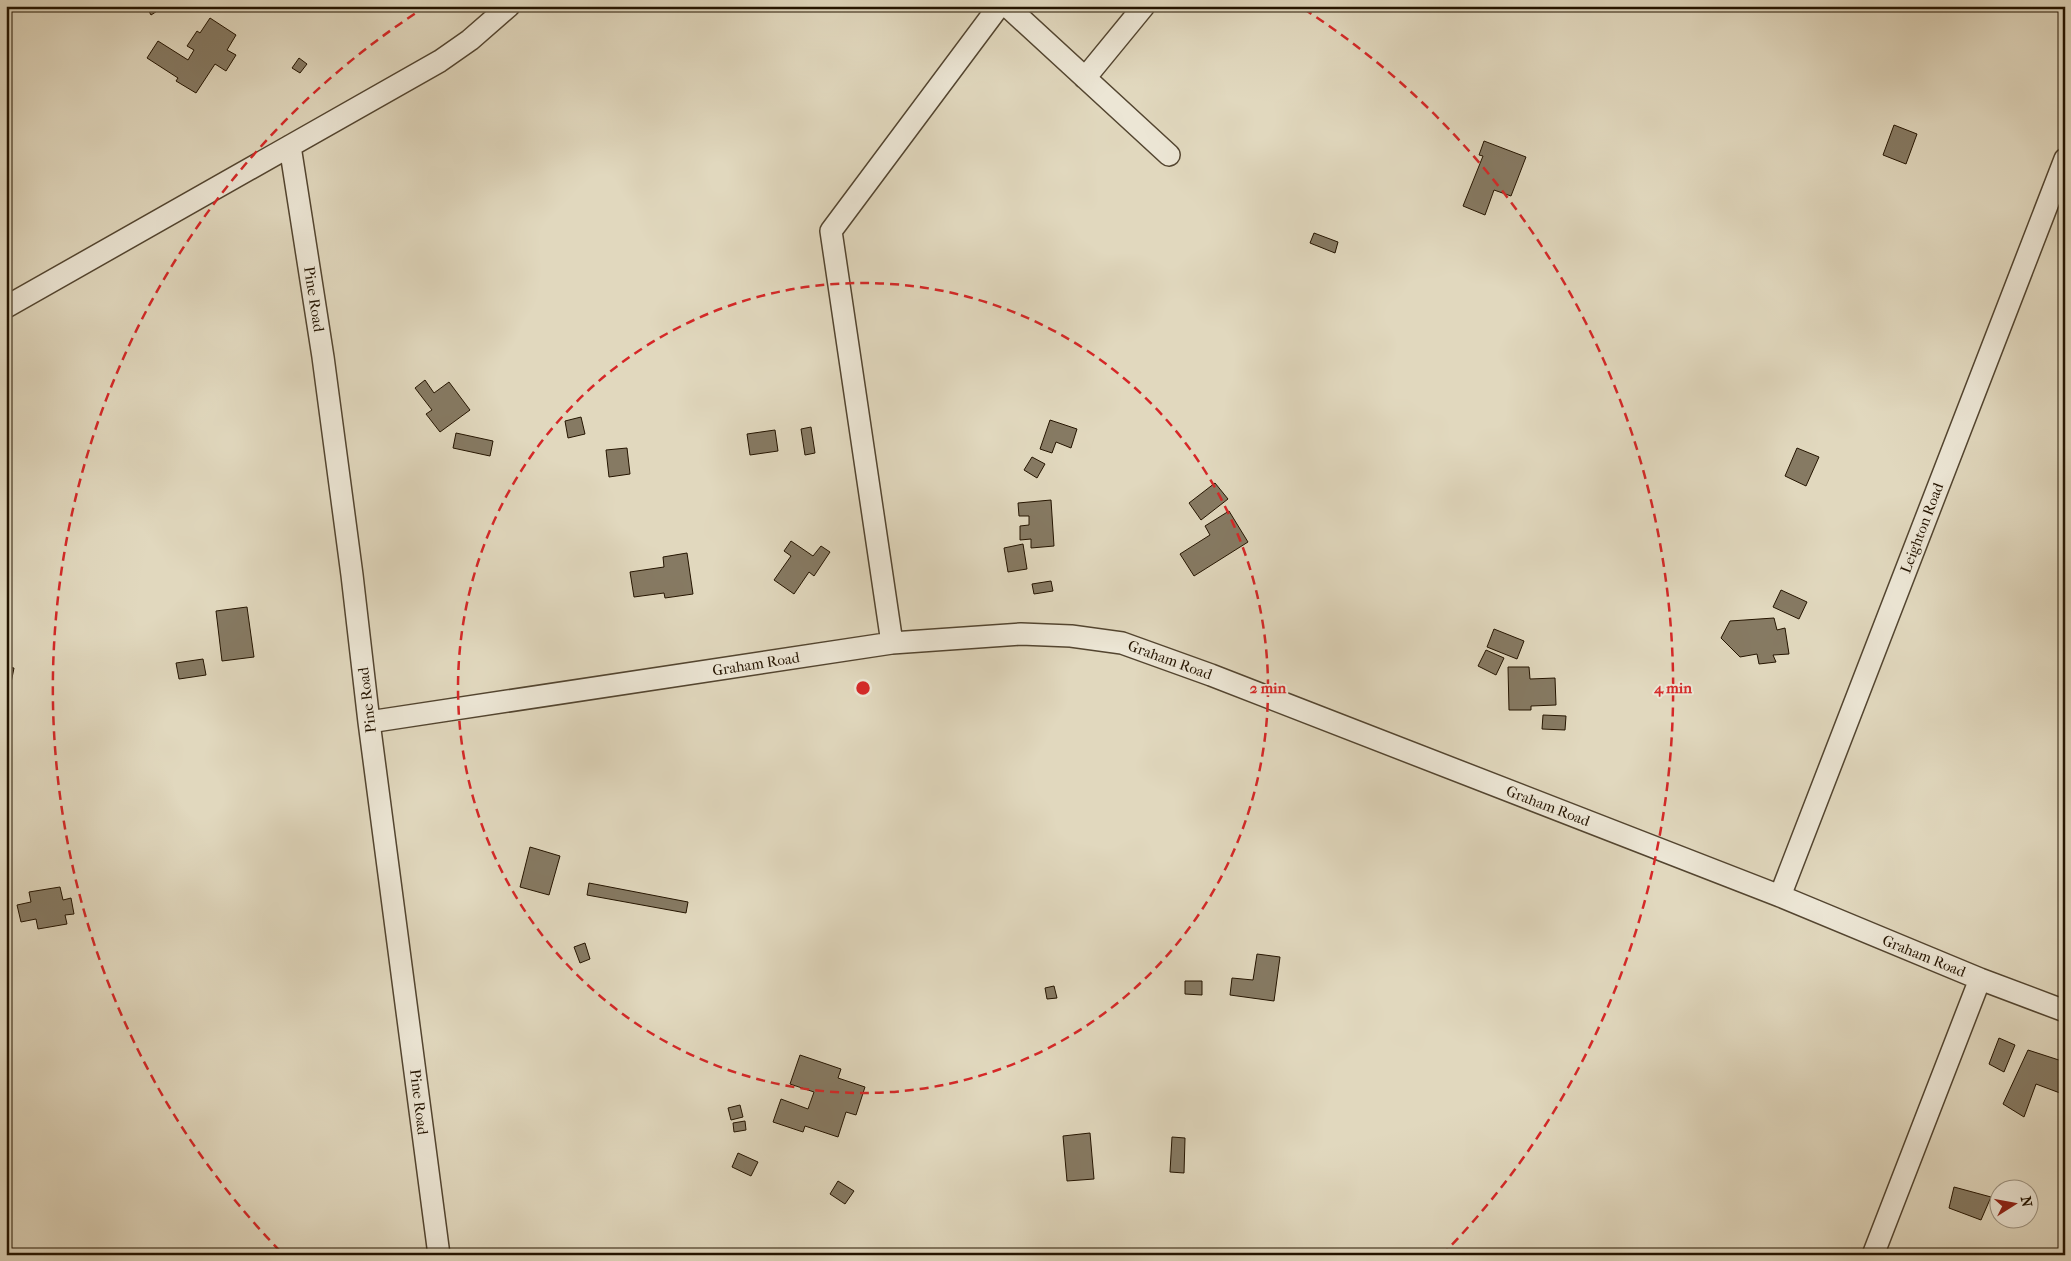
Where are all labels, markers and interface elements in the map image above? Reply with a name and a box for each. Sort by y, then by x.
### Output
street label: Pine Road [300,265,328,334]
street label: Leighton Road [1897,479,1948,576]
street label: Graham Road [1125,636,1215,684]
street label: Graham Road [711,648,802,680]
street label: Pine Road [354,665,380,734]
centre of rings [854,679,872,697]
text: 2 min [1250,679,1287,697]
text: 4 min [1653,679,1692,697]
street label: Graham Road [1504,782,1593,831]
street label: Graham Road [1880,931,1969,981]
street label: Pine Road [406,1068,432,1137]
north arrow [1988,1178,2038,1228]
text: N [2017,1195,2036,1209]

